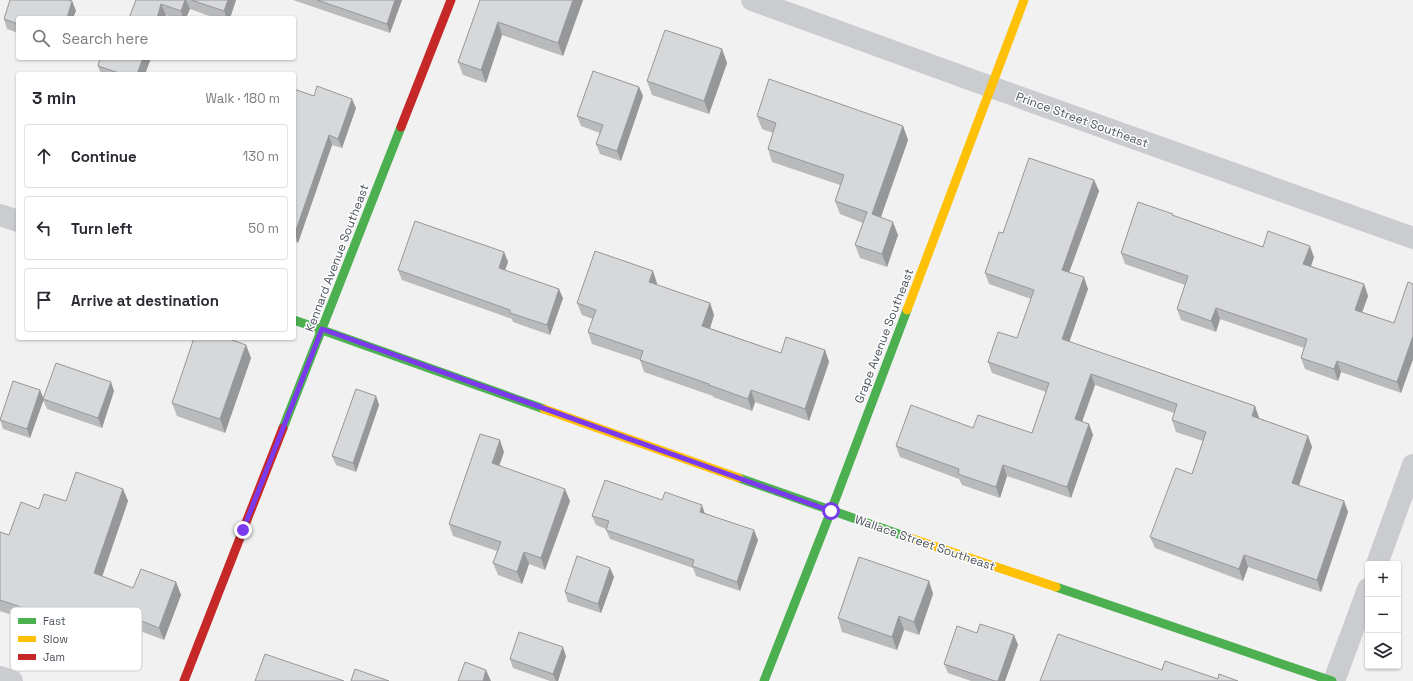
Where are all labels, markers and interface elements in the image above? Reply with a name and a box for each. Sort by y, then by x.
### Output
search box [16,16,296,60]
icon: search [30,27,52,49]
text: Search here [62,29,148,48]
text: 3 min [32,87,76,109]
street label: Prince Street Southeast [1014,89,1150,151]
text: Walk · 180 m [206,90,280,107]
icon: ahead [33,145,55,167]
text: Continue [71,147,137,166]
text: 130 m [243,148,279,165]
street label: Kennard Avenue Southeast [301,182,373,334]
icon: left [33,217,55,239]
text: Turn left [71,219,133,238]
text: 50 m [248,220,279,237]
street label: Grape Avenue Southeast [851,266,917,406]
icon: arrive [33,289,55,311]
text: Arrive at destination [71,291,219,310]
route start [822,502,840,520]
street label: Wallace Street Southeast [853,511,997,575]
route end [234,521,252,539]
map controls [1365,561,1401,669]
button: + [1365,561,1401,597]
button: − [1365,597,1401,633]
legend [10,607,142,671]
text: Fast [43,614,66,628]
text: Slow [43,632,68,646]
button: layers [1365,633,1401,669]
text: Jam [43,650,65,664]

